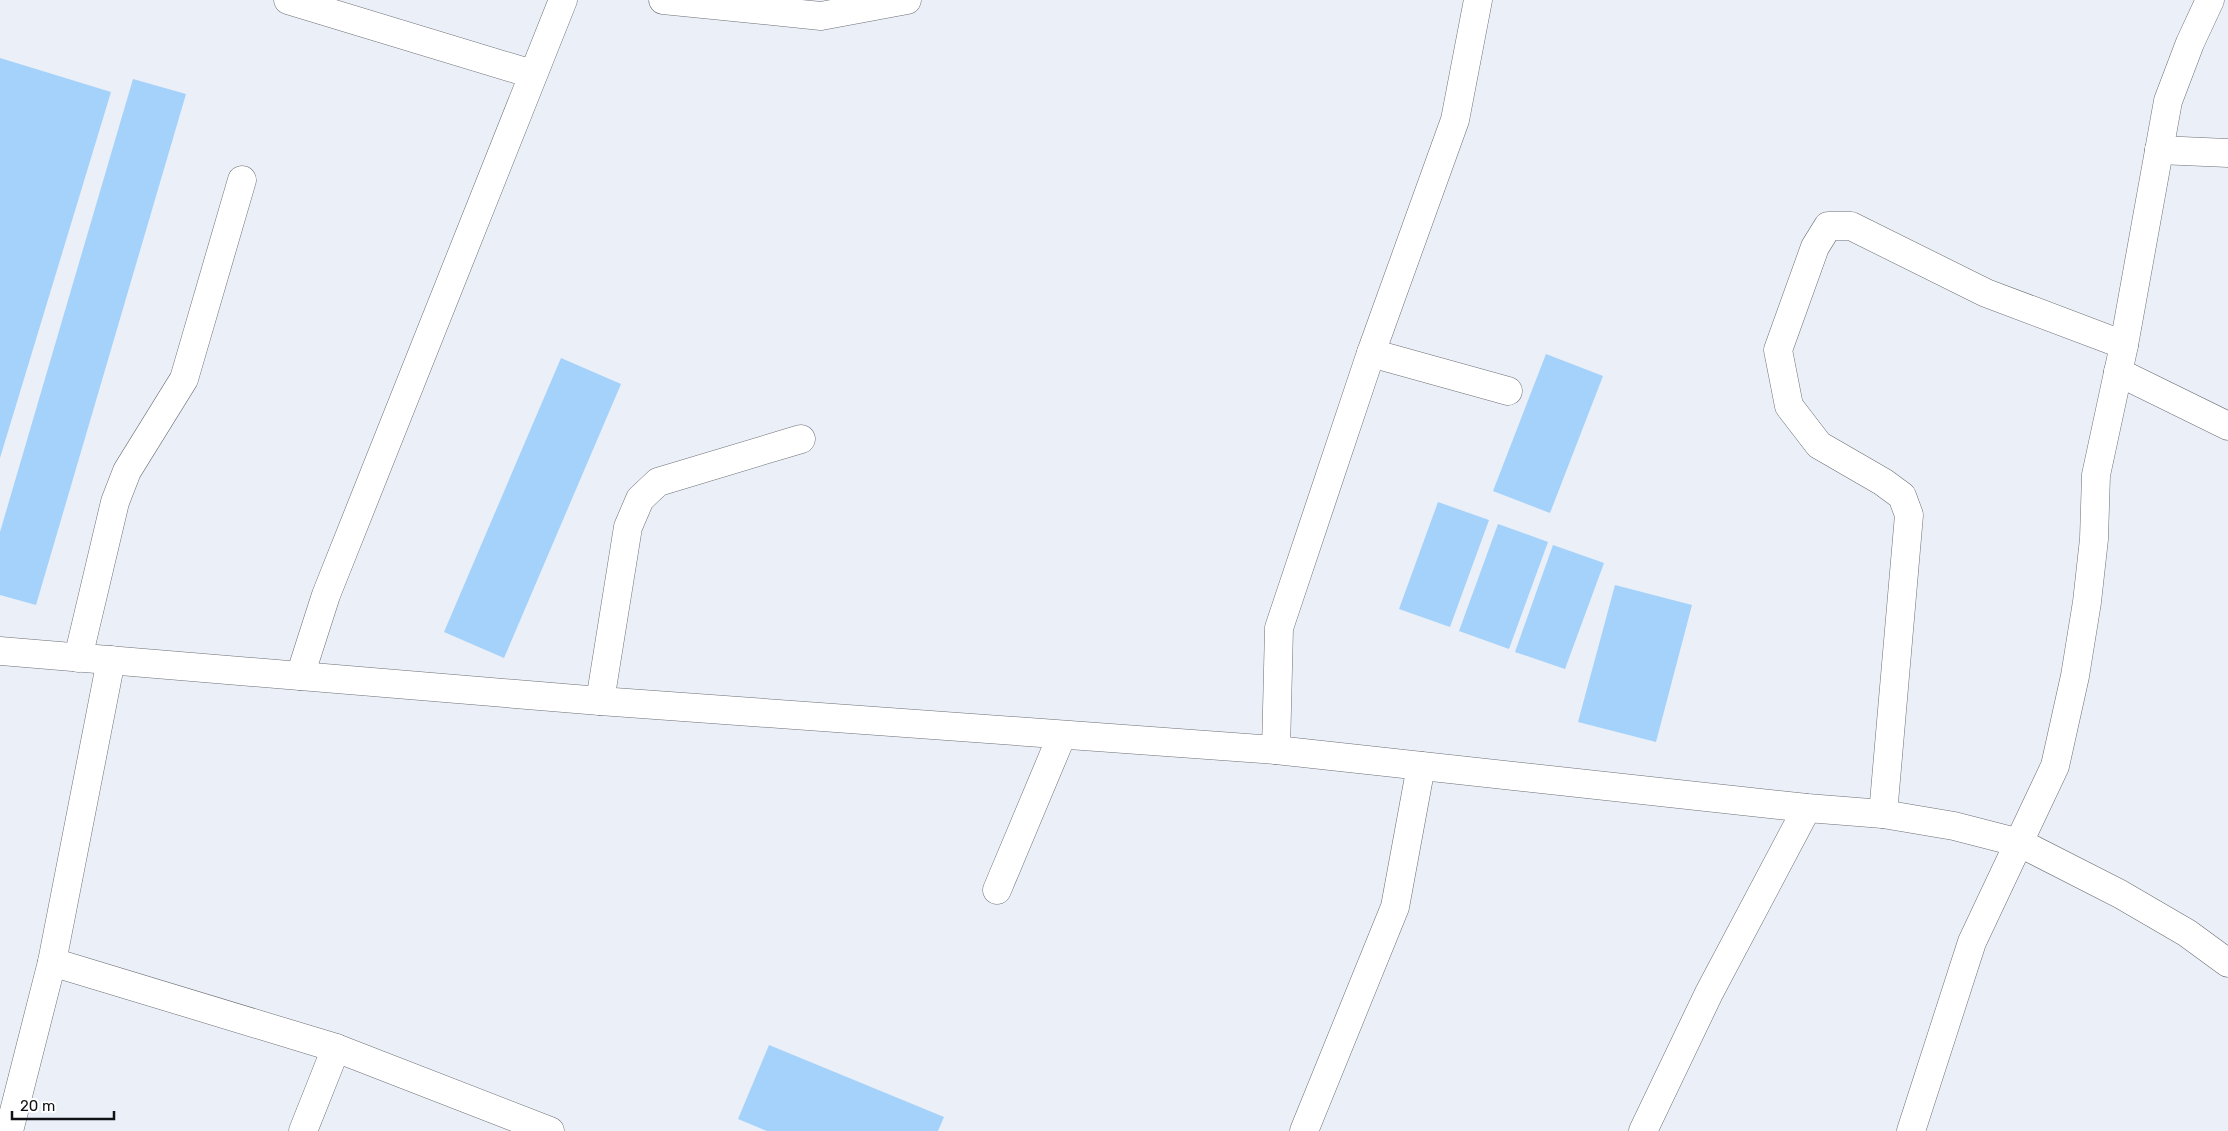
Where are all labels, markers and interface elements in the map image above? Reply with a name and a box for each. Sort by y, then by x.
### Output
scale bar [12,1088,115,1120]
text: 20 m [20,1097,55,1115]

